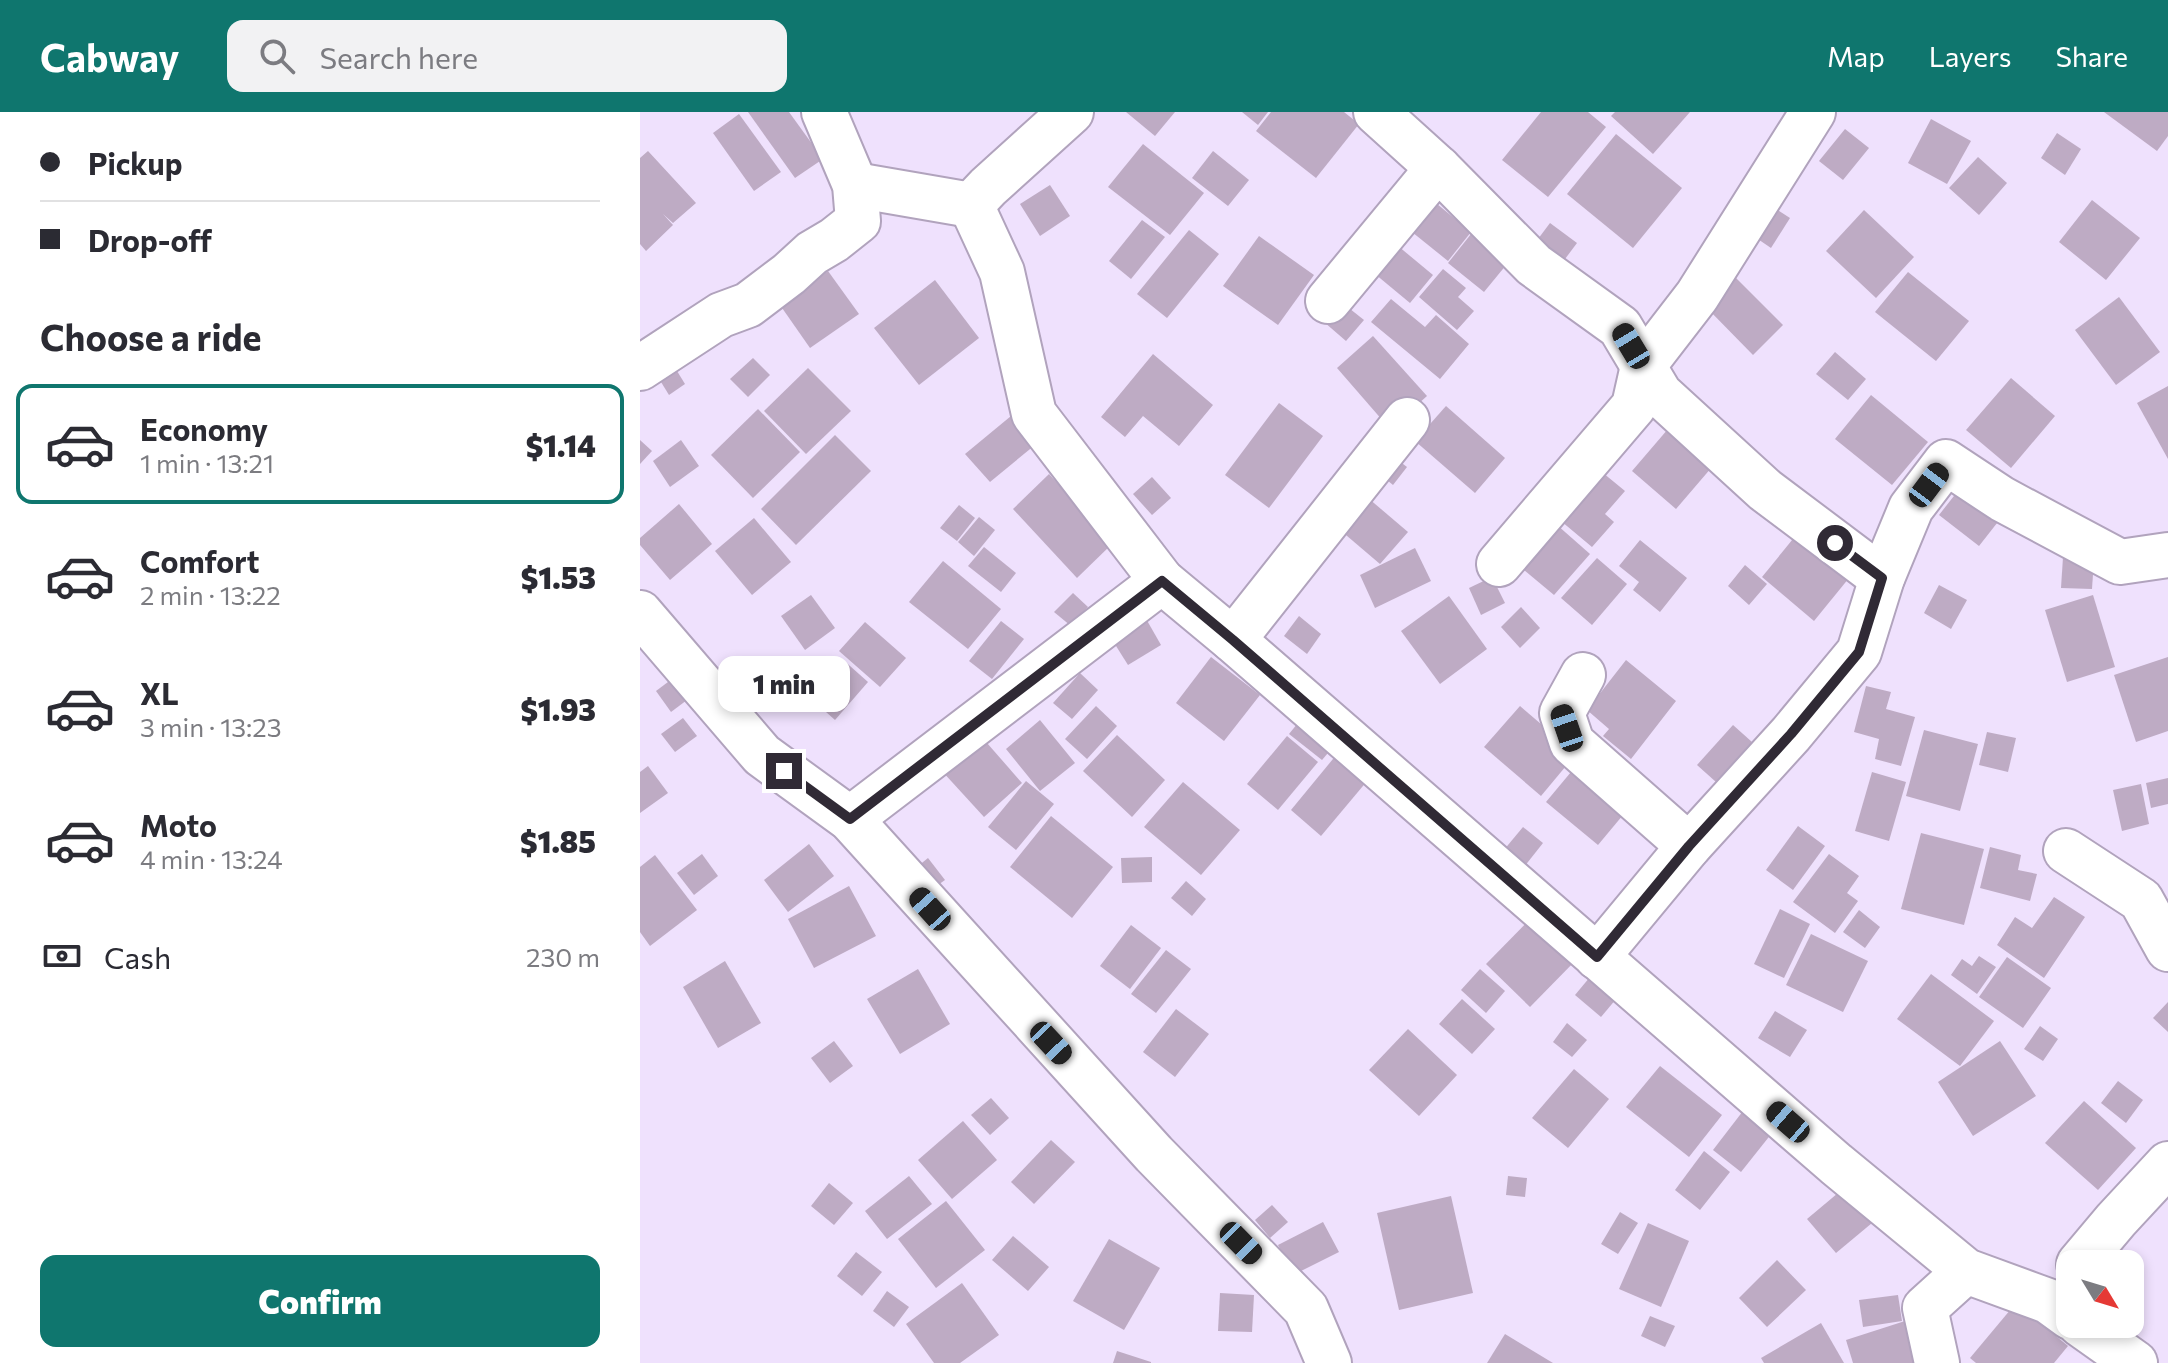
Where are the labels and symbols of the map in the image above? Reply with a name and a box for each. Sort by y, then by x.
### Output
car [1608,319,1654,373]
car [1905,459,1953,511]
route start [1817,525,1853,561]
callout: 1 min [718,655,850,711]
car [1548,701,1586,755]
route end [766,753,802,789]
car [905,883,955,935]
car [1026,1017,1076,1069]
car [1762,1097,1814,1147]
car [1216,1218,1266,1268]
north arrow [2056,1250,2144,1338]

